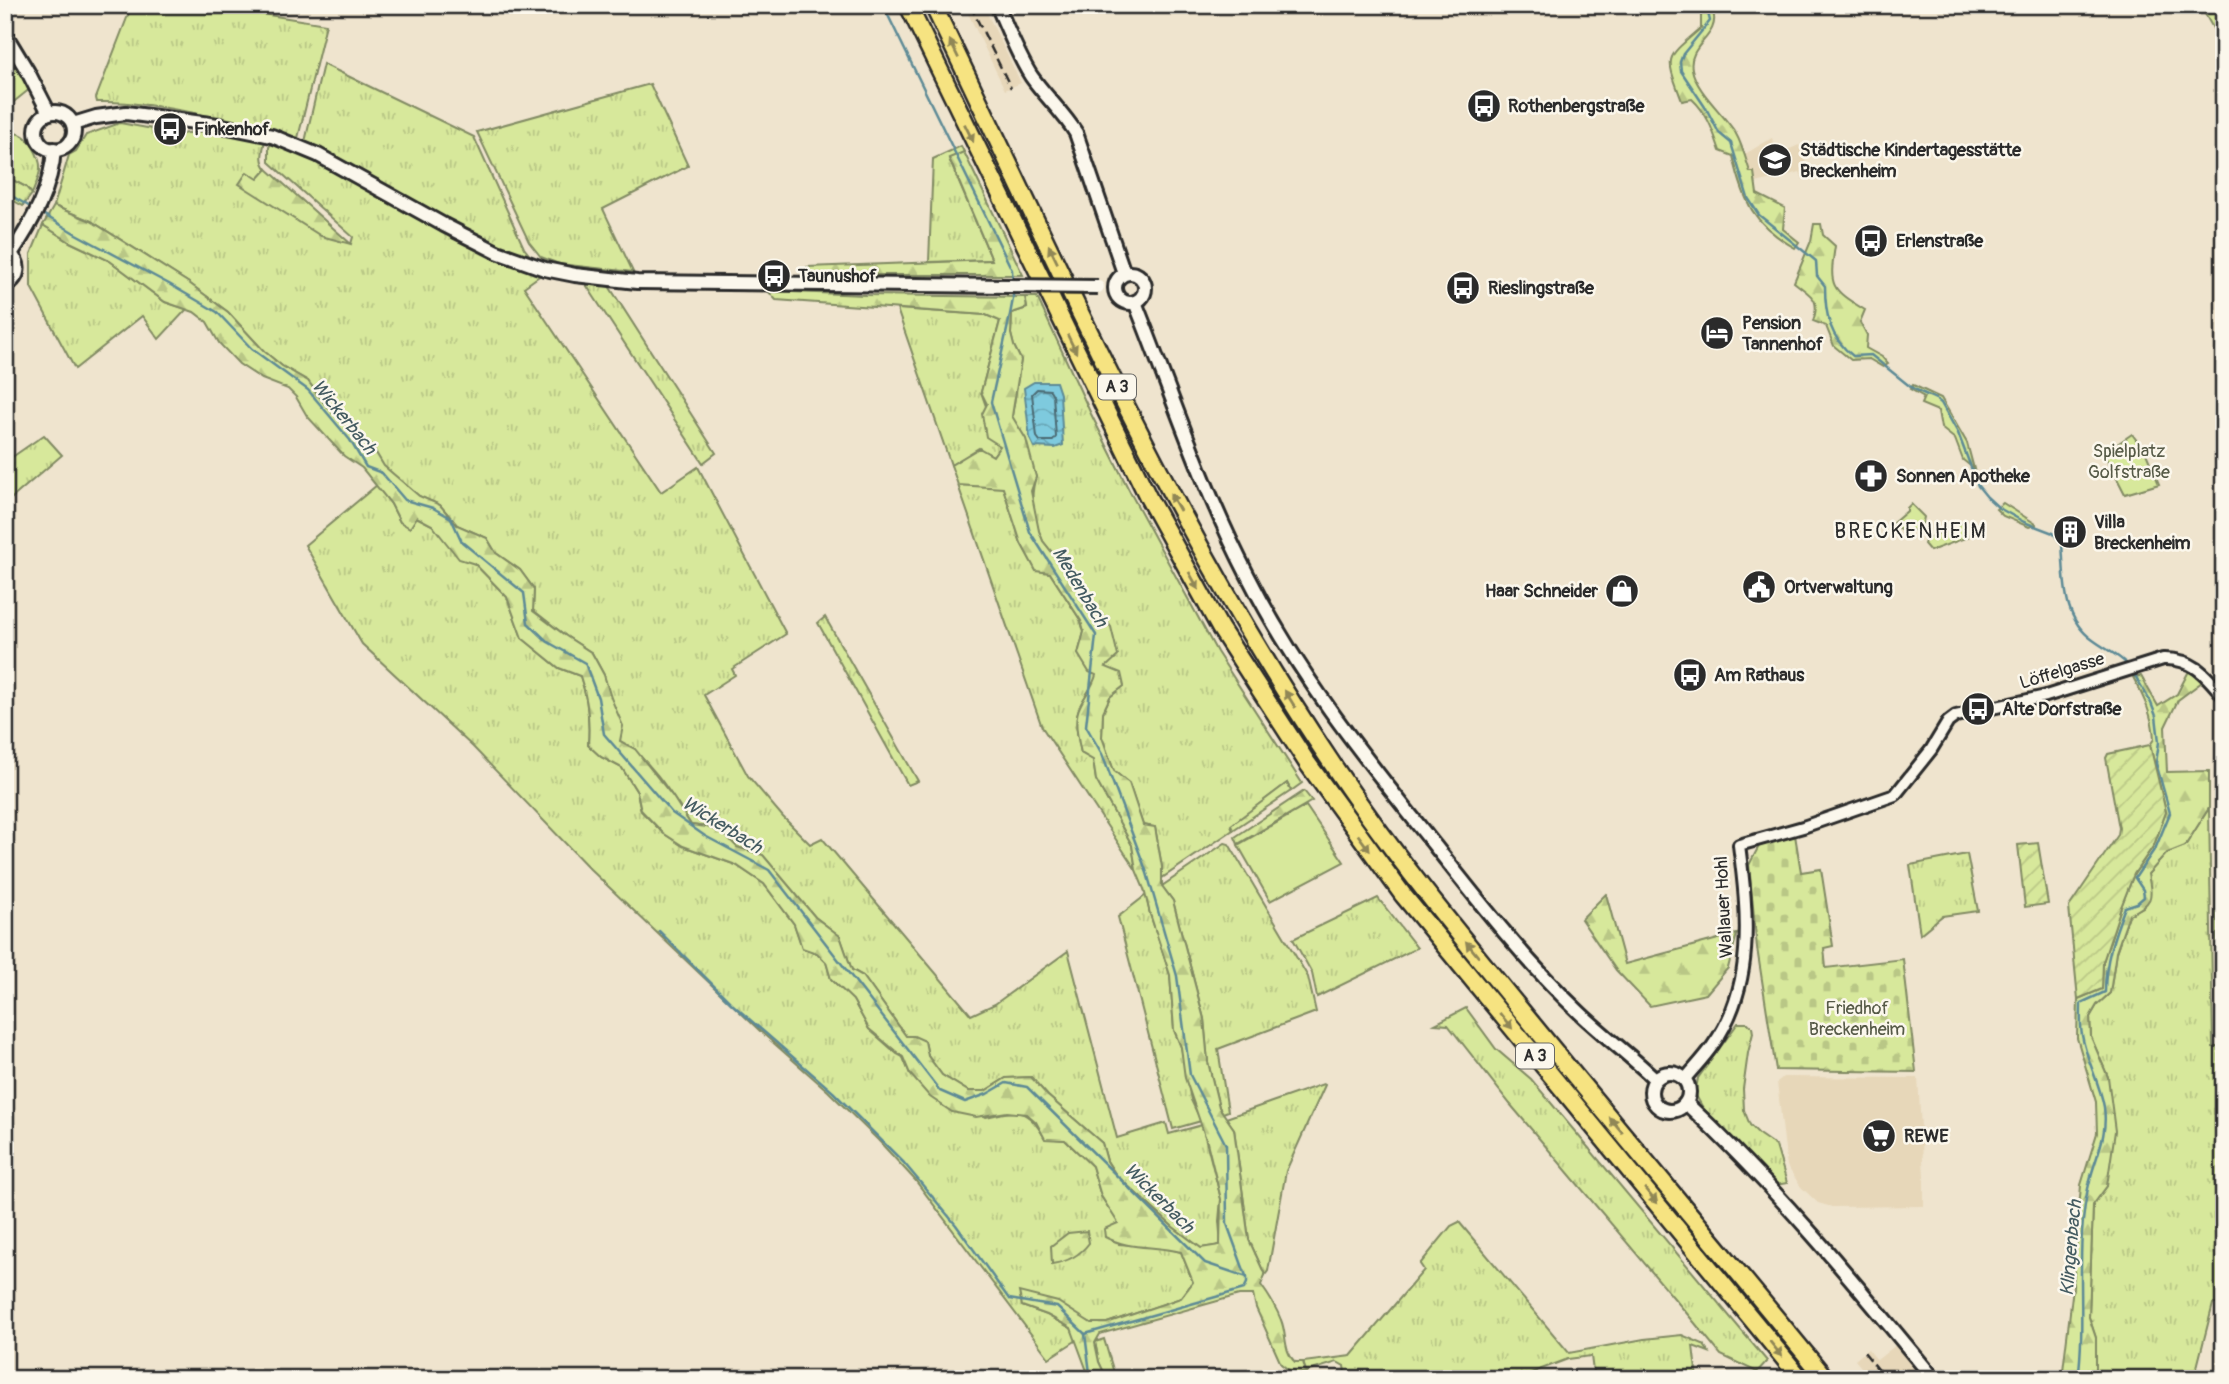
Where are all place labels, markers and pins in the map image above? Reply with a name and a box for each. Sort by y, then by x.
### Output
bus stop icon: Rothenbergstraße [1465,87,1503,125]
place label: Rothenbergstraße [1508,95,1646,118]
bus stop icon: Finkenhof [151,110,189,148]
place label: Finkenhof [194,118,270,141]
place label: Städtische Kindertagesstätte Breckenheim [1800,139,2022,183]
school or university icon: Städtische Kindertagesstätte Breckenheim [1756,141,1794,179]
bus stop icon: Erlenstraße [1852,222,1890,260]
place label: Erlenstraße [1896,230,1984,253]
bus stop icon: Taunushof [755,257,793,295]
place label: Taunushof [797,265,877,288]
bus stop icon: Rieslingstraße [1444,269,1482,307]
place label: Rieslingstraße [1488,277,1595,300]
place label: Pension Tannenhof [1741,312,1824,356]
hotel icon: Pension Tannenhof [1698,314,1736,352]
pharmacy icon: Sonnen Apotheke [1852,457,1890,495]
place label: Sonnen Apotheke [1896,465,2031,488]
place label: Villa Breckenheim [2094,511,2191,555]
building icon: Villa Breckenheim [2051,513,2089,551]
public building icon: Ortverwaltung [1740,568,1778,606]
shop icon: Haar Schneider [1603,572,1641,610]
place label: Ortverwaltung [1784,576,1893,599]
place label: Haar Schneider [1485,580,1599,603]
bus stop icon: Am Rathaus [1671,656,1709,694]
place label: Am Rathaus [1714,664,1805,687]
bus stop icon: Alte Dorfstraße [1959,690,1997,728]
place label: Alte Dorfstraße [2002,698,2123,721]
supermarket icon: REWE [1860,1117,1898,1155]
place label: REWE [1904,1125,1949,1148]

